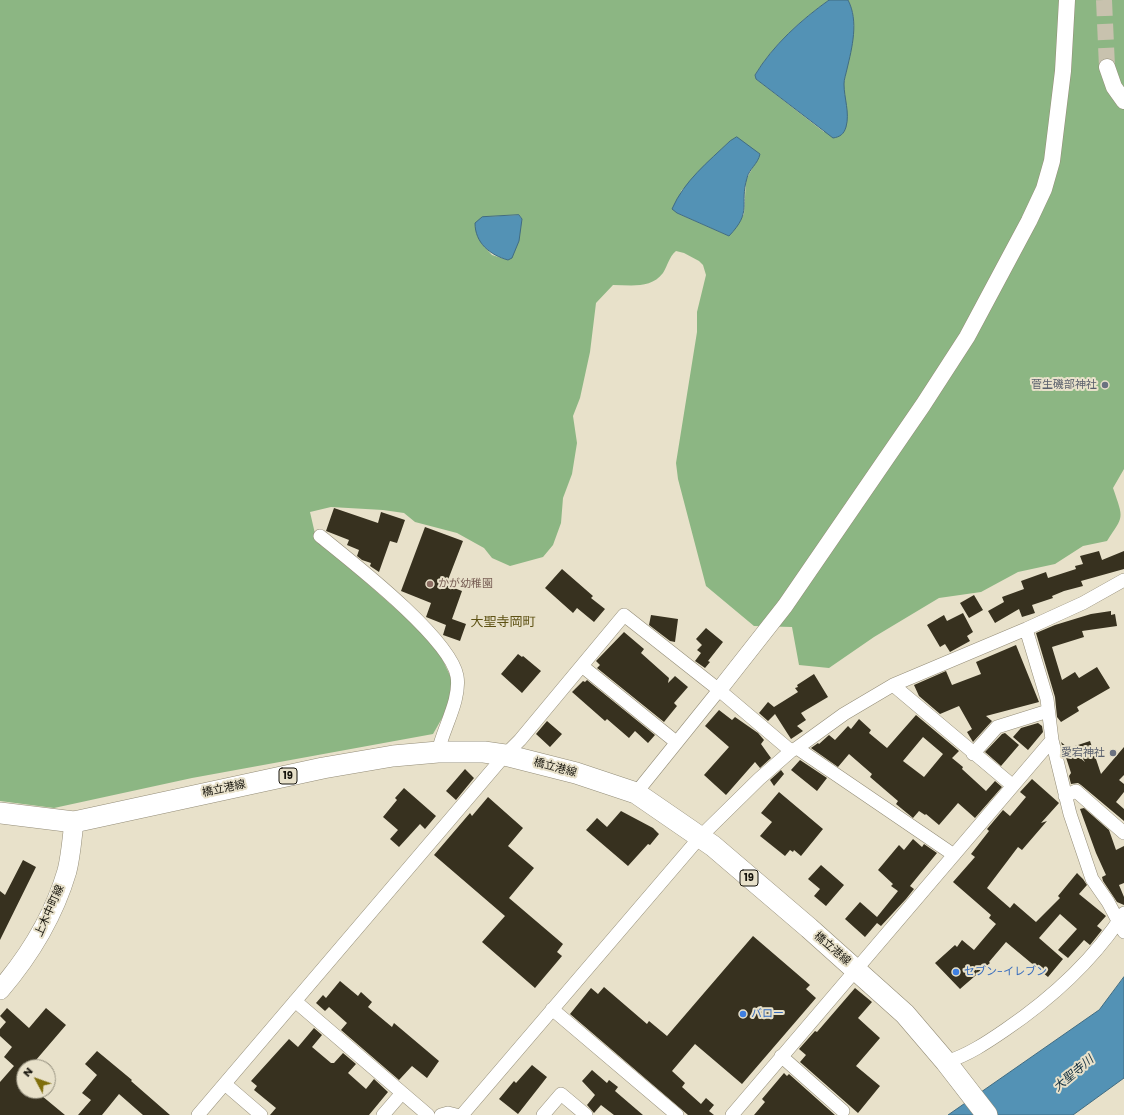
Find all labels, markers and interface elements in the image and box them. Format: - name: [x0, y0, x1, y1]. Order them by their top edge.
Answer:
- place label: 菅生磯部神社: [1031, 378, 1097, 392]
- marker: 菅生磯部神社: [1100, 380, 1110, 390]
- place label: かが幼稚園: [438, 577, 493, 591]
- marker: かが幼稚園: [425, 579, 435, 589]
- district label: 大聖寺岡町: [471, 615, 535, 631]
- place label: 愛宕神社: [1061, 746, 1105, 760]
- marker: 愛宕神社: [1108, 748, 1118, 758]
- street label: 橋立港線: [532, 756, 578, 780]
- road number: 19: [279, 768, 297, 784]
- street label: 橋立港線: [201, 778, 247, 800]
- road number: 19: [740, 870, 758, 886]
- street label: 上木中町線: [33, 883, 67, 939]
- street label: 橋立港線: [811, 930, 853, 968]
- place label: セブン-イレブン: [964, 965, 1047, 979]
- marker: セブン-イレブン: [951, 967, 961, 977]
- place label: バロー: [751, 1007, 784, 1021]
- marker: バロー: [738, 1009, 748, 1019]
- water label: 大聖寺川: [1051, 1053, 1097, 1095]
- north arrow: [16, 1059, 56, 1099]
- text: N: [19, 1063, 36, 1080]

